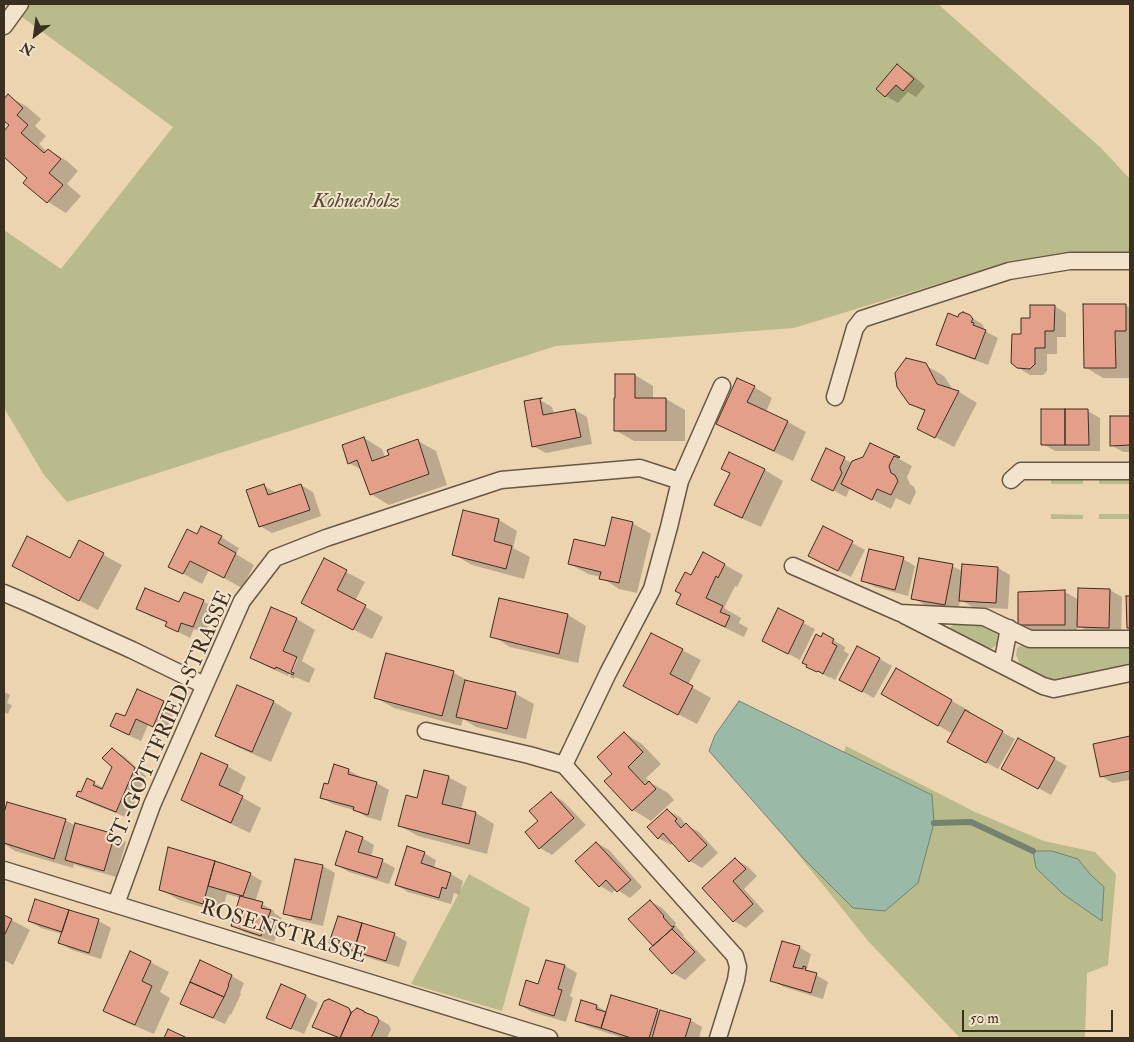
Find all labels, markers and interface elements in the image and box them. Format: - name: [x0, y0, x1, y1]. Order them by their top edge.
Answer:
- north arrow: [10, 10, 60, 60]
- text: N: [18, 38, 37, 59]
- park label: Kohuesholz: [312, 189, 400, 215]
- street label: ST.-GOTTFRIED-STRASSE: [103, 587, 239, 851]
- street label: ROSENSTRASSE: [197, 896, 369, 970]
- scale bar: [964, 1000, 1115, 1032]
- text: 50 m: [970, 1009, 999, 1028]

